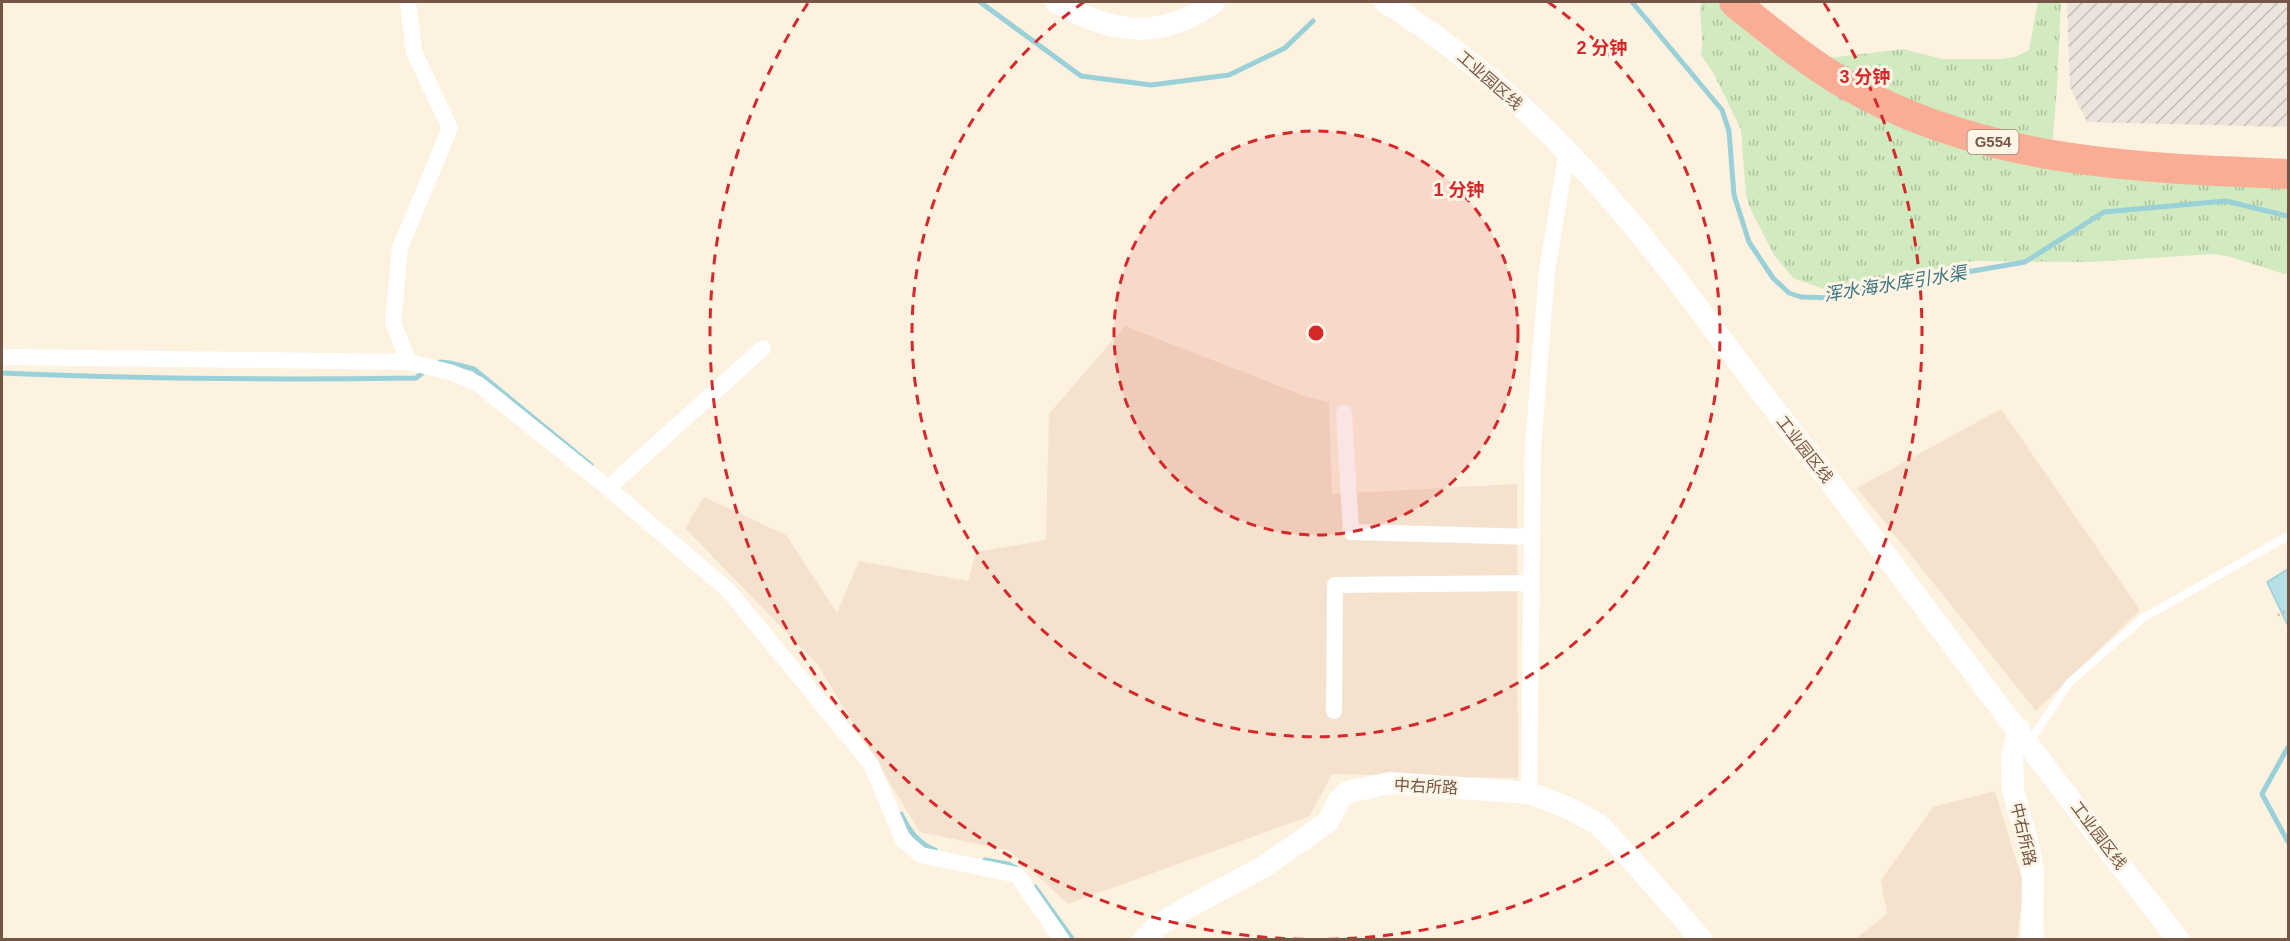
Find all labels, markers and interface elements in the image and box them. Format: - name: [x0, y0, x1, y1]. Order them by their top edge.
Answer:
- text: 2 分钟: [1576, 38, 1628, 58]
- street label: 工业园区线: [1454, 48, 1525, 113]
- text: 3 分钟: [1839, 67, 1891, 87]
- road number: G554: [1968, 130, 2018, 154]
- text: 1 分钟: [1433, 180, 1485, 200]
- water label: 浑水海水库引水渠: [1822, 262, 1971, 305]
- centre of rings: [1306, 323, 1326, 343]
- street label: 工业园区线: [1773, 413, 1836, 486]
- street label: 中右所路: [1394, 776, 1458, 797]
- street label: 工业园区线: [2068, 798, 2129, 872]
- street label: 中右所路: [2008, 801, 2039, 867]

